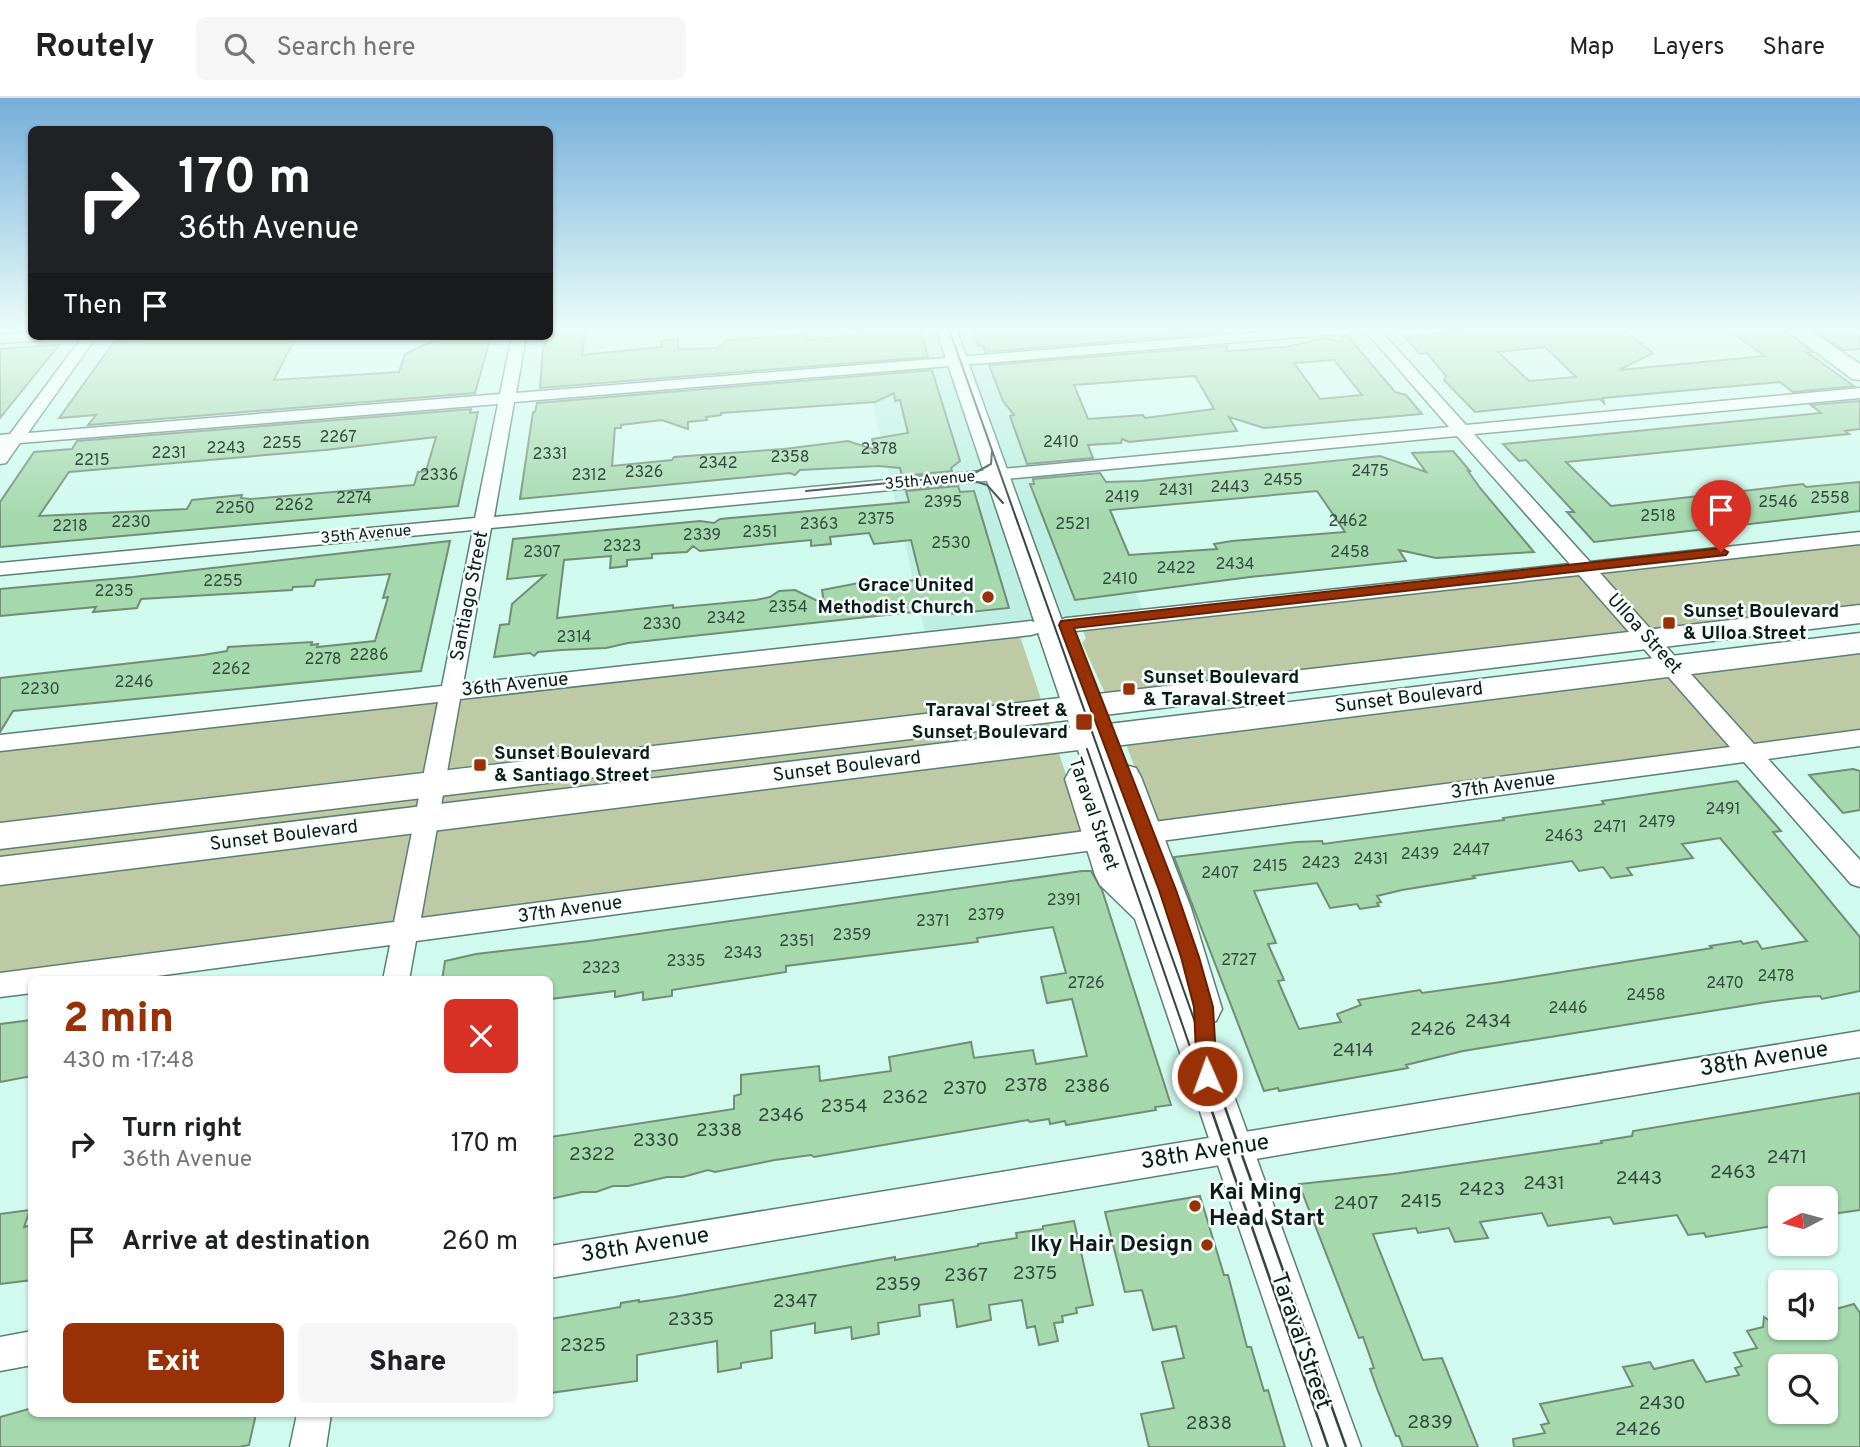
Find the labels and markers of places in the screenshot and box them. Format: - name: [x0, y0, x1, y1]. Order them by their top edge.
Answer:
- pin: [1691, 480, 1751, 552]
- place label: Grace United Methodist Church: [818, 574, 974, 620]
- marker: Grace United Methodist Church: [980, 589, 996, 605]
- place label: Sunset Boulevard & Ulloa Street: [1683, 600, 1839, 646]
- marker: Sunset Boulevard & Ulloa Street: [1661, 615, 1677, 631]
- place label: Sunset Boulevard & Taraval Street: [1143, 666, 1299, 712]
- marker: Sunset Boulevard & Taraval Street: [1121, 681, 1137, 697]
- place label: Taraval Street & Sunset Boulevard: [912, 699, 1068, 745]
- marker: Taraval Street & Sunset Boulevard: [1074, 712, 1094, 732]
- place label: Sunset Boulevard & Santiago Street: [494, 742, 650, 788]
- marker: Sunset Boulevard & Santiago Street: [472, 757, 488, 773]
- place label: Kai Ming Head Start: [1209, 1179, 1325, 1234]
- marker: Kai Ming Head Start: [1187, 1198, 1203, 1214]
- place label: Iky Hair Design: [1030, 1231, 1193, 1260]
- marker: Iky Hair Design: [1199, 1237, 1215, 1253]

